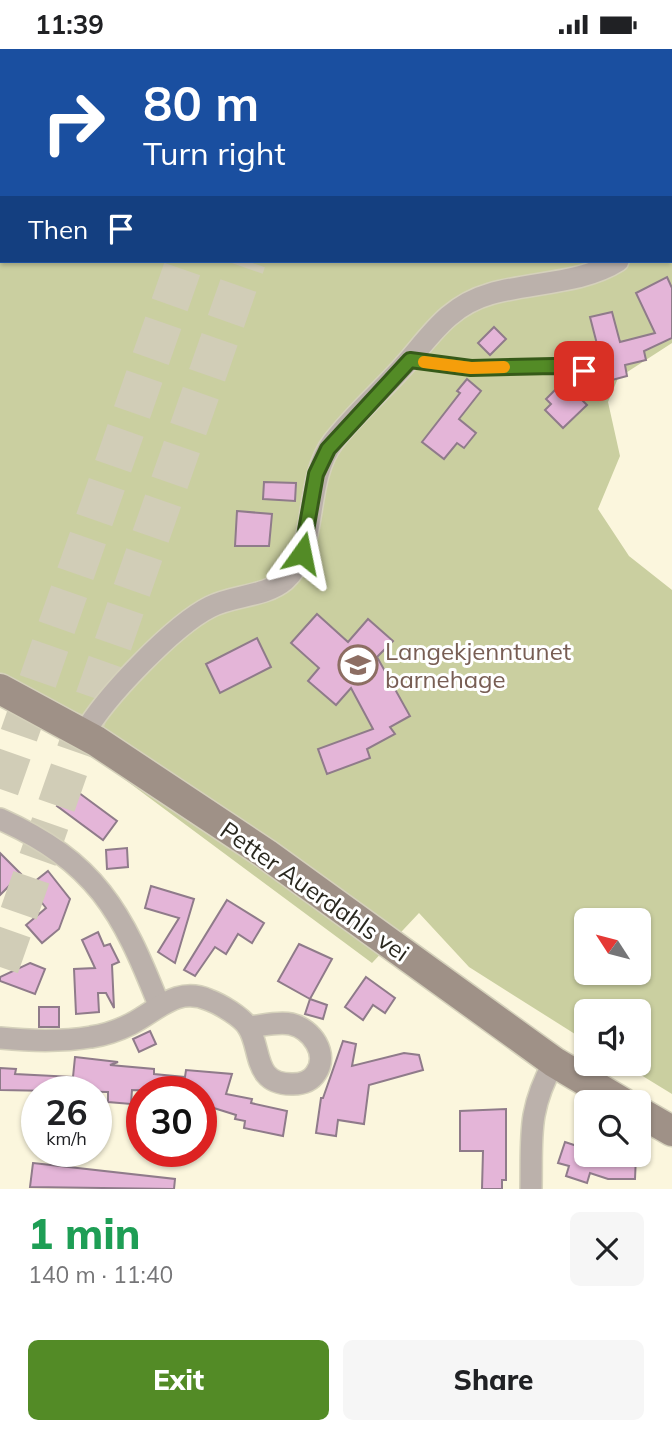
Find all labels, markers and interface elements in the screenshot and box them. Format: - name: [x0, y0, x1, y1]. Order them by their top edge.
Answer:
- text: 11:39: [35, 8, 104, 41]
- text: 80 m: [143, 72, 259, 133]
- icon: right: [28, 77, 119, 168]
- text: Turn right: [143, 133, 286, 173]
- icon: arrive: [102, 210, 140, 248]
- text: Then: [28, 213, 88, 246]
- pin: [554, 341, 614, 401]
- icon: arrive: [565, 352, 603, 390]
- position arrow: [265, 516, 339, 590]
- place label: Langekjenntunet barnehage: [385, 636, 571, 694]
- school or university icon: Langekjenntunet barnehage: [337, 644, 379, 686]
- street label: Petter Auerdahls vei: [215, 815, 415, 967]
- north arrow: [574, 908, 651, 985]
- map controls: [574, 908, 651, 1167]
- button: sound: [574, 999, 651, 1076]
- speed limit sign: 30: [126, 1076, 217, 1167]
- text: 26: [45, 1090, 88, 1134]
- button: search: [574, 1090, 651, 1167]
- text: km/h: [46, 1127, 87, 1150]
- text: 1 min: [28, 1207, 141, 1260]
- button: close: [570, 1212, 644, 1286]
- text: 140 m · 11:40: [28, 1260, 173, 1289]
- button: Exit: [28, 1340, 329, 1420]
- button: Share: [343, 1340, 644, 1420]

